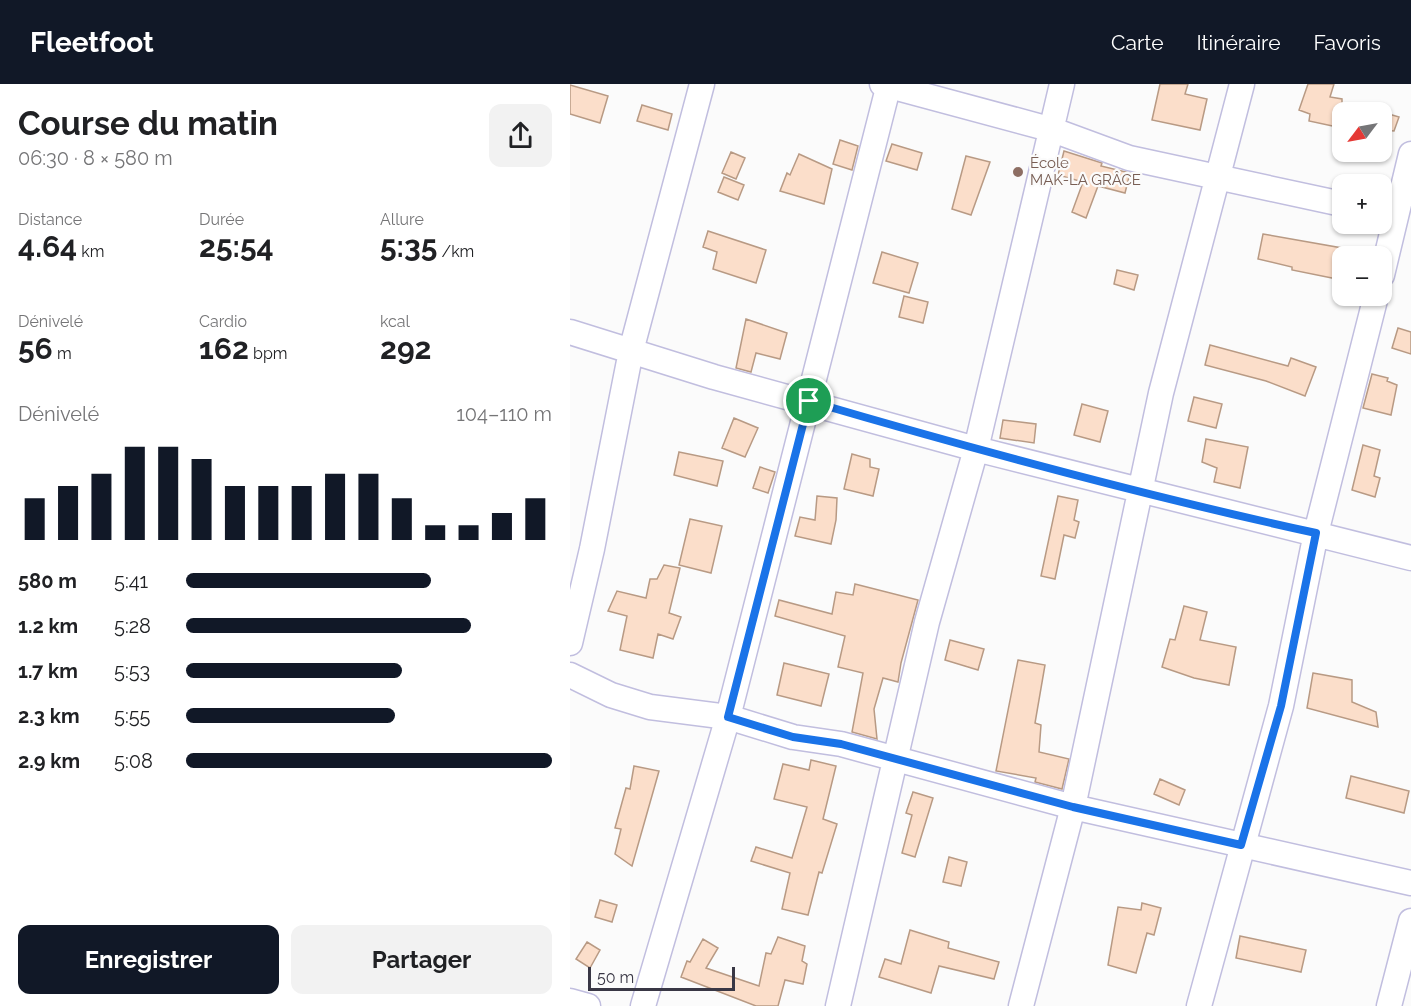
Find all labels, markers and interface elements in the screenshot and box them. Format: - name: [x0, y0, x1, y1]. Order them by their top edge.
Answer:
- text: Fleetfoot: [30, 26, 154, 59]
- text: Carte: [1111, 30, 1163, 55]
- text: Itinéraire: [1196, 30, 1280, 55]
- text: Favoris: [1313, 30, 1381, 55]
- north arrow: [1332, 102, 1392, 162]
- map controls: [1332, 102, 1392, 306]
- text: Course du matin: [18, 104, 278, 143]
- button: share: [489, 104, 552, 167]
- text: 06:30 · 8 × 580 m: [18, 146, 173, 170]
- place label: École MAK-LA GRÂCE: [1030, 154, 1141, 189]
- marker: École MAK-LA GRÂCE: [1011, 165, 1025, 179]
- button: +: [1332, 174, 1392, 234]
- text: Distance: [18, 210, 82, 229]
- text: Durée: [199, 210, 244, 229]
- text: Allure: [380, 210, 424, 229]
- text: 4.64: [18, 229, 77, 264]
- text: 25:54: [199, 229, 274, 264]
- text: 5:35: [380, 229, 437, 264]
- text: km: [77, 242, 105, 261]
- text: /km: [437, 242, 474, 261]
- button: −: [1332, 246, 1392, 306]
- text: Dénivelé: [18, 312, 83, 331]
- text: Cardio: [199, 312, 247, 331]
- text: kcal: [380, 312, 410, 331]
- text: 56: [18, 331, 53, 366]
- text: 162: [199, 331, 249, 366]
- text: 292: [380, 331, 432, 366]
- text: m: [53, 344, 72, 363]
- text: bpm: [249, 344, 287, 363]
- pin: [783, 375, 834, 426]
- icon: arrive: [792, 384, 825, 417]
- text: Dénivelé: [18, 402, 99, 426]
- text: 104–110 m: [456, 402, 552, 426]
- text: 580 m: [18, 569, 77, 593]
- text: 5:41: [114, 569, 148, 593]
- text: 1.2 km: [18, 614, 78, 638]
- text: 5:28: [114, 614, 151, 638]
- text: 1.7 km: [18, 659, 78, 683]
- text: 5:53: [114, 659, 150, 683]
- text: 2.3 km: [18, 704, 80, 728]
- text: 5:55: [114, 704, 150, 728]
- text: 2.9 km: [18, 749, 80, 773]
- text: 5:08: [114, 749, 153, 773]
- button: Enregistrer: [18, 925, 279, 994]
- button: Partager: [291, 925, 552, 994]
- scale bar: [588, 964, 735, 992]
- text: 50 m: [597, 968, 634, 987]

